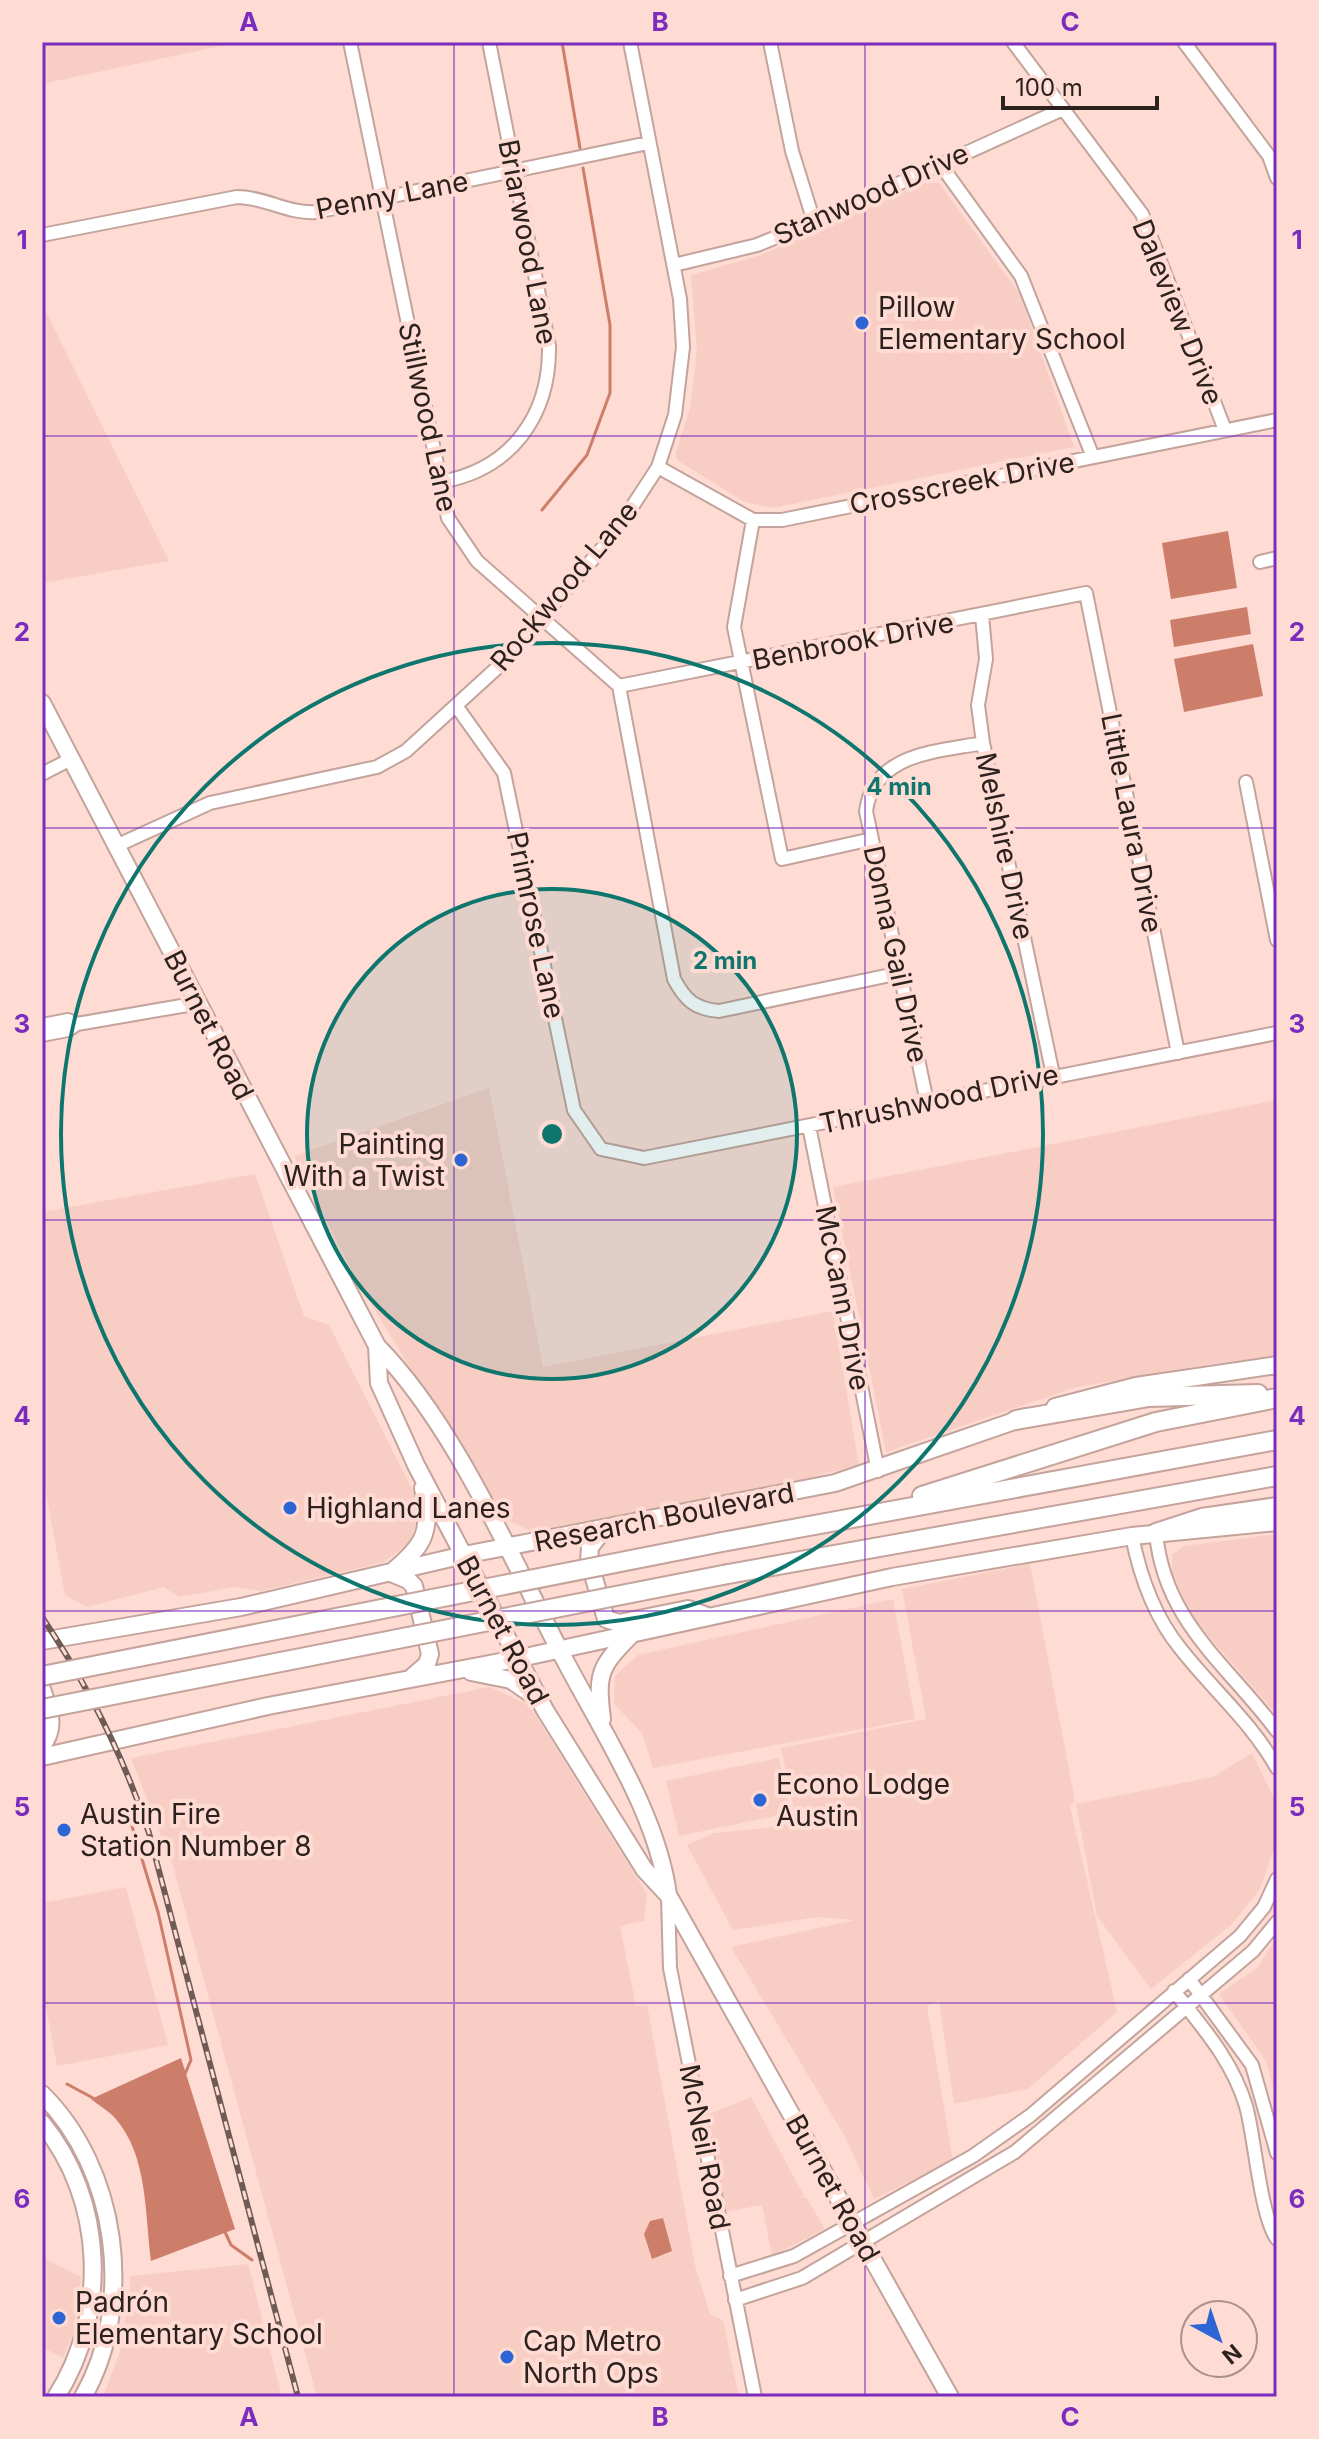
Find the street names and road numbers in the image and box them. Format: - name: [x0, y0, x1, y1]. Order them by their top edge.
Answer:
- street label: Stanwood Drive: [768, 136, 974, 252]
- street label: Briarwood Lane: [491, 137, 565, 347]
- street label: Penny Lane: [313, 164, 471, 226]
- street label: Daleview Drive: [1125, 214, 1231, 410]
- street label: Stillwood Lane: [391, 319, 465, 515]
- street label: Crosscreek Drive: [847, 445, 1077, 521]
- street label: Rockwood Lane: [483, 494, 645, 678]
- street label: Benbrook Drive: [749, 605, 957, 677]
- street label: Little Laura Drive: [1094, 710, 1170, 936]
- street label: Melshire Drive: [969, 749, 1041, 943]
- street label: Primrose Lane: [500, 828, 572, 1022]
- street label: Donna Gail Drive: [856, 842, 936, 1066]
- street label: Burnet Road: [157, 945, 261, 1105]
- street label: Thrushwood Drive: [816, 1057, 1062, 1141]
- street label: McCann Drive: [808, 1203, 878, 1393]
- street label: Research Boulevard: [531, 1475, 797, 1559]
- street label: Burnet Road: [450, 1550, 556, 1710]
- street label: McNeil Road: [672, 2061, 738, 2233]
- street label: Burnet Road: [779, 2108, 887, 2268]

